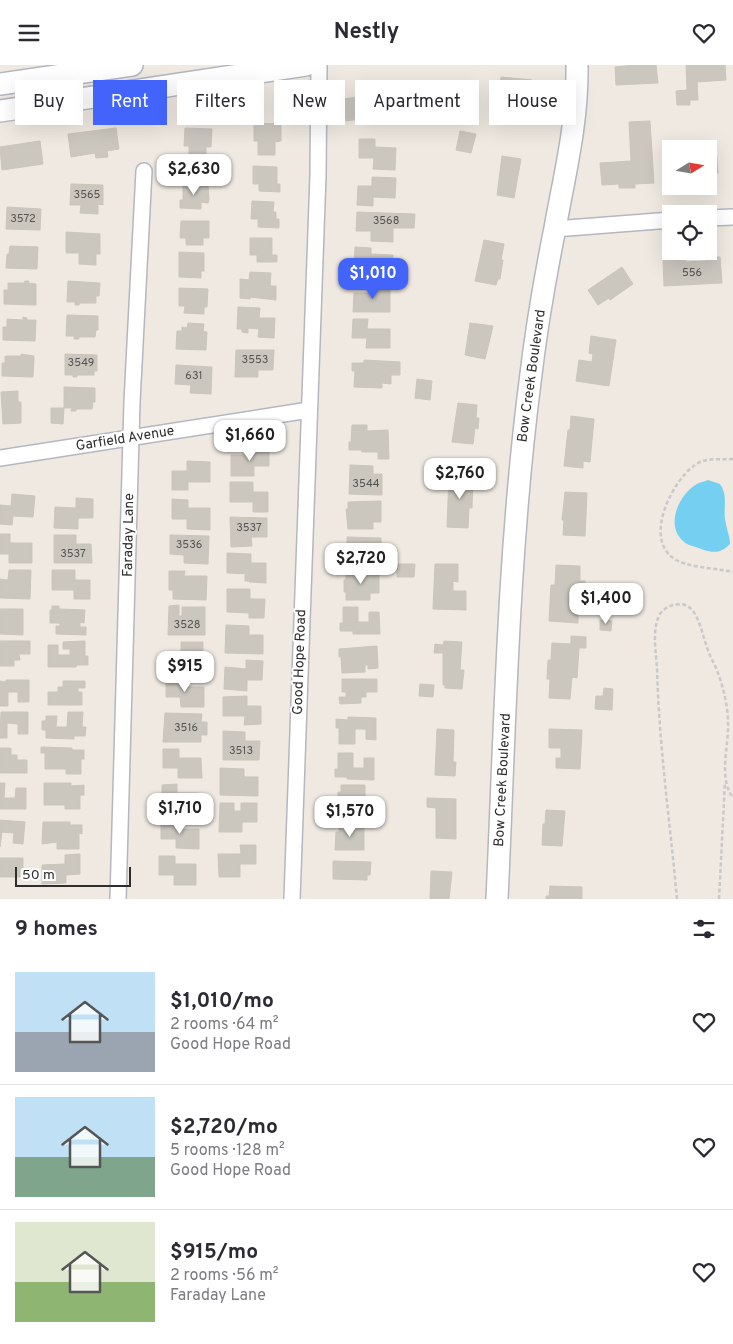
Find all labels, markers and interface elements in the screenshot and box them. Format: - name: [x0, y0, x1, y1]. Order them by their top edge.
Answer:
- icon: menu: [15, 19, 43, 47]
- text: Nestly: [334, 19, 399, 46]
- icon: heart: [690, 19, 718, 47]
- chip: Buy: [15, 80, 83, 125]
- chip: Rent: [93, 80, 167, 125]
- chip: Filters: [177, 80, 264, 125]
- chip: New: [274, 80, 345, 125]
- chip: Apartment: [355, 80, 479, 125]
- chip: House: [489, 80, 576, 125]
- north arrow: [662, 140, 718, 195]
- map controls: [662, 140, 717, 260]
- pin: $2,630: [153, 153, 235, 196]
- text: $2,630: [167, 160, 221, 180]
- house number: 3565: [74, 188, 101, 202]
- button: locate: [662, 205, 717, 260]
- house number: 3572: [10, 212, 36, 226]
- house number: 3568: [373, 214, 399, 228]
- pin: $1,010: [332, 257, 414, 300]
- text: $1,010: [349, 264, 397, 284]
- house number: 556: [682, 266, 702, 280]
- street label: Bow Creek Boulevard: [514, 309, 550, 443]
- house number: 3553: [242, 353, 268, 367]
- house number: 3549: [68, 356, 94, 370]
- house number: 631: [185, 369, 203, 383]
- pin: $1,660: [209, 419, 291, 462]
- street label: Garfield Avenue: [75, 423, 175, 455]
- text: $1,660: [225, 426, 275, 446]
- pin: $2,760: [419, 457, 501, 500]
- text: $2,760: [435, 464, 485, 484]
- house number: 3544: [352, 477, 380, 491]
- street label: Faraday Lane: [120, 493, 138, 577]
- house number: 3537: [236, 521, 262, 535]
- house number: 3536: [176, 538, 202, 552]
- pin: $2,720: [320, 543, 402, 585]
- house number: 3537: [60, 547, 86, 561]
- text: $2,720: [336, 549, 386, 569]
- pin: $1,400: [565, 583, 647, 625]
- text: $1,400: [580, 589, 632, 609]
- street label: Good Hope Road: [290, 609, 310, 715]
- house number: 3528: [174, 618, 200, 632]
- pin: $915: [155, 651, 215, 693]
- text: $915: [167, 657, 203, 677]
- street label: Bow Creek Boulevard: [491, 713, 515, 847]
- house number: 3516: [174, 721, 198, 735]
- house number: 3513: [229, 744, 253, 758]
- pin: $1,710: [139, 793, 221, 835]
- pin: $1,570: [309, 795, 391, 838]
- text: $1,710: [158, 799, 202, 819]
- text: $1,570: [325, 802, 375, 822]
- scale bar: [15, 864, 131, 887]
- text: 50 m: [22, 867, 55, 884]
- icon: filters: [690, 915, 718, 943]
- text: 9 homes: [15, 916, 98, 943]
- text: $1,010/mo: [170, 988, 274, 1015]
- icon: home: [55, 992, 115, 1052]
- icon: heart: [690, 1008, 718, 1036]
- text: 2 rooms · 64 m²: [170, 1015, 279, 1035]
- text: Good Hope Road: [170, 1035, 291, 1055]
- text: $2,720/mo: [170, 1114, 278, 1141]
- icon: home: [55, 1117, 115, 1177]
- icon: heart: [690, 1133, 718, 1161]
- text: 5 rooms · 128 m²: [170, 1141, 285, 1161]
- text: Good Hope Road: [170, 1161, 291, 1181]
- text: $915/mo: [170, 1239, 258, 1266]
- icon: home: [55, 1242, 115, 1302]
- icon: heart: [690, 1258, 718, 1286]
- text: 2 rooms · 56 m²: [170, 1266, 279, 1286]
- text: Faraday Lane: [170, 1286, 266, 1306]

